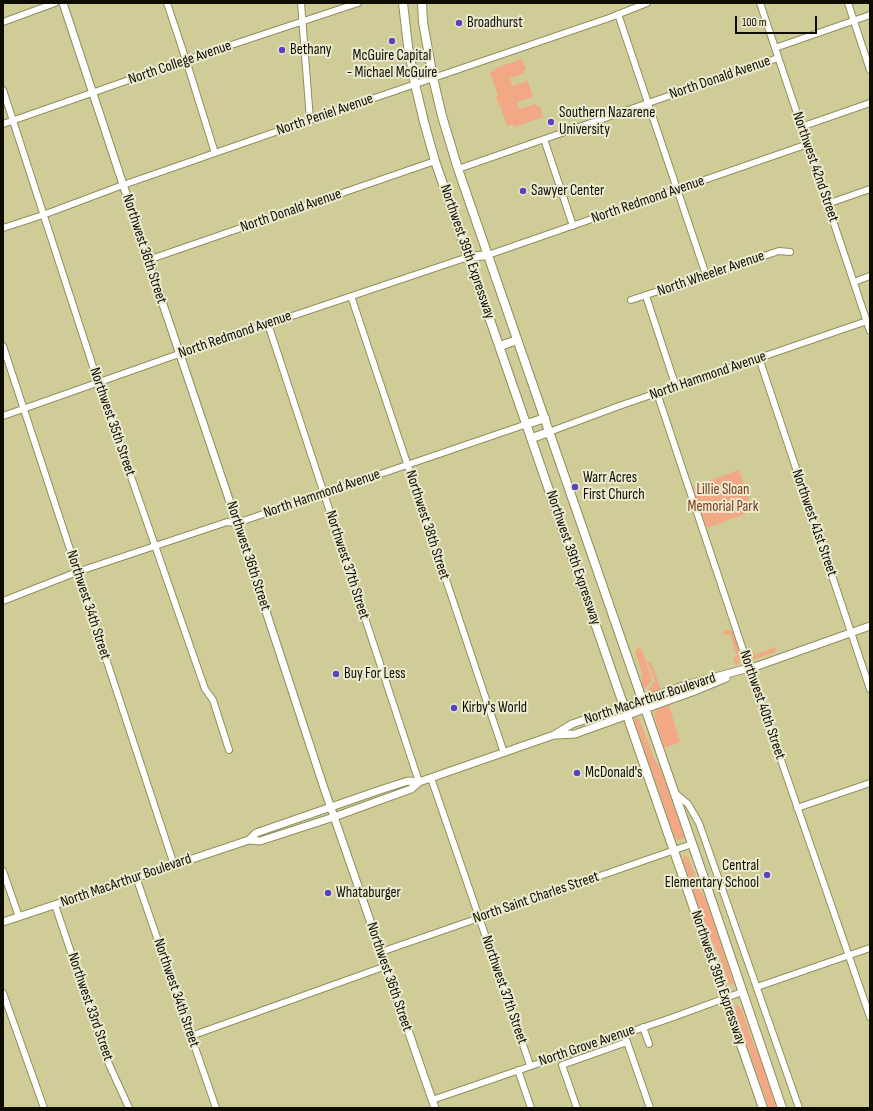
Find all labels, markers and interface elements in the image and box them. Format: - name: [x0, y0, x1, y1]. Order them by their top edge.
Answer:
- scale bar: [737, 8, 819, 34]
- place label: Broadhurst: [467, 14, 523, 32]
- text: 100 m: [742, 15, 767, 30]
- marker: Broadhurst: [454, 18, 464, 28]
- marker: McGuire Capital - Michael McGuire: [387, 36, 397, 46]
- street label: North College Avenue: [126, 37, 234, 89]
- place label: Bethany: [290, 41, 332, 59]
- marker: Bethany: [277, 45, 287, 55]
- place label: McGuire Capital - Michael McGuire: [347, 47, 437, 82]
- street label: North Donald Avenue: [667, 52, 773, 104]
- street label: North Peniel Avenue: [274, 90, 376, 140]
- place label: Southern Nazarene University: [559, 104, 655, 139]
- street label: Northwest 42nd Street: [788, 110, 842, 224]
- marker: Southern Nazarene University: [546, 117, 556, 127]
- street label: North Redmond Avenue: [589, 172, 707, 228]
- street label: Northwest 39th Expressway: [436, 182, 498, 322]
- place label: Sawyer Center: [531, 182, 604, 200]
- street label: North Donald Avenue: [238, 185, 344, 237]
- marker: Sawyer Center: [518, 186, 528, 196]
- street label: Northwest 36th Street: [118, 192, 170, 306]
- street label: North Wheeler Avenue: [655, 247, 767, 301]
- street label: North Redmond Avenue: [176, 307, 294, 363]
- street label: North Hammond Avenue: [647, 348, 769, 404]
- street label: Northwest 35th Street: [85, 365, 139, 479]
- street label: North Hammond Avenue: [261, 466, 383, 522]
- street label: Northwest 41st Street: [787, 467, 841, 579]
- street label: Northwest 38th Street: [401, 468, 453, 582]
- place label: Warr Acres First Church: [583, 469, 645, 504]
- park label: Lillie Sloan Memorial Park: [688, 481, 758, 516]
- marker: Warr Acres First Church: [570, 482, 580, 492]
- street label: Northwest 39th Expressway: [542, 488, 604, 628]
- street label: Northwest 36th Street: [222, 499, 274, 613]
- street label: Northwest 37th Street: [321, 508, 373, 622]
- street label: Northwest 34th Street: [62, 548, 114, 662]
- street label: Northwest 40th Street: [735, 648, 789, 762]
- place label: Buy For Less: [344, 665, 406, 683]
- marker: Buy For Less: [331, 669, 341, 679]
- street label: North MacArthur Boulevard: [582, 669, 718, 729]
- place label: Kirby's World: [462, 699, 527, 717]
- marker: Kirby's World: [449, 703, 459, 713]
- place label: McDonald's: [585, 764, 642, 782]
- marker: McDonald's: [572, 768, 582, 778]
- street label: North MacArthur Boulevard: [58, 850, 194, 912]
- place label: Central Elementary School: [665, 857, 759, 892]
- street label: North Saint Charles Street: [471, 868, 601, 928]
- marker: Central Elementary School: [762, 870, 772, 880]
- place label: Whataburger: [336, 884, 401, 902]
- marker: Whataburger: [323, 888, 333, 898]
- street label: Northwest 39th Expressway: [687, 908, 749, 1048]
- street label: Northwest 36th Street: [362, 920, 416, 1034]
- street label: Northwest 37th Street: [477, 933, 531, 1047]
- street label: Northwest 34th Street: [149, 936, 203, 1050]
- street label: Northwest 33rd Street: [63, 951, 117, 1063]
- street label: North Grove Avenue: [537, 1021, 637, 1071]

